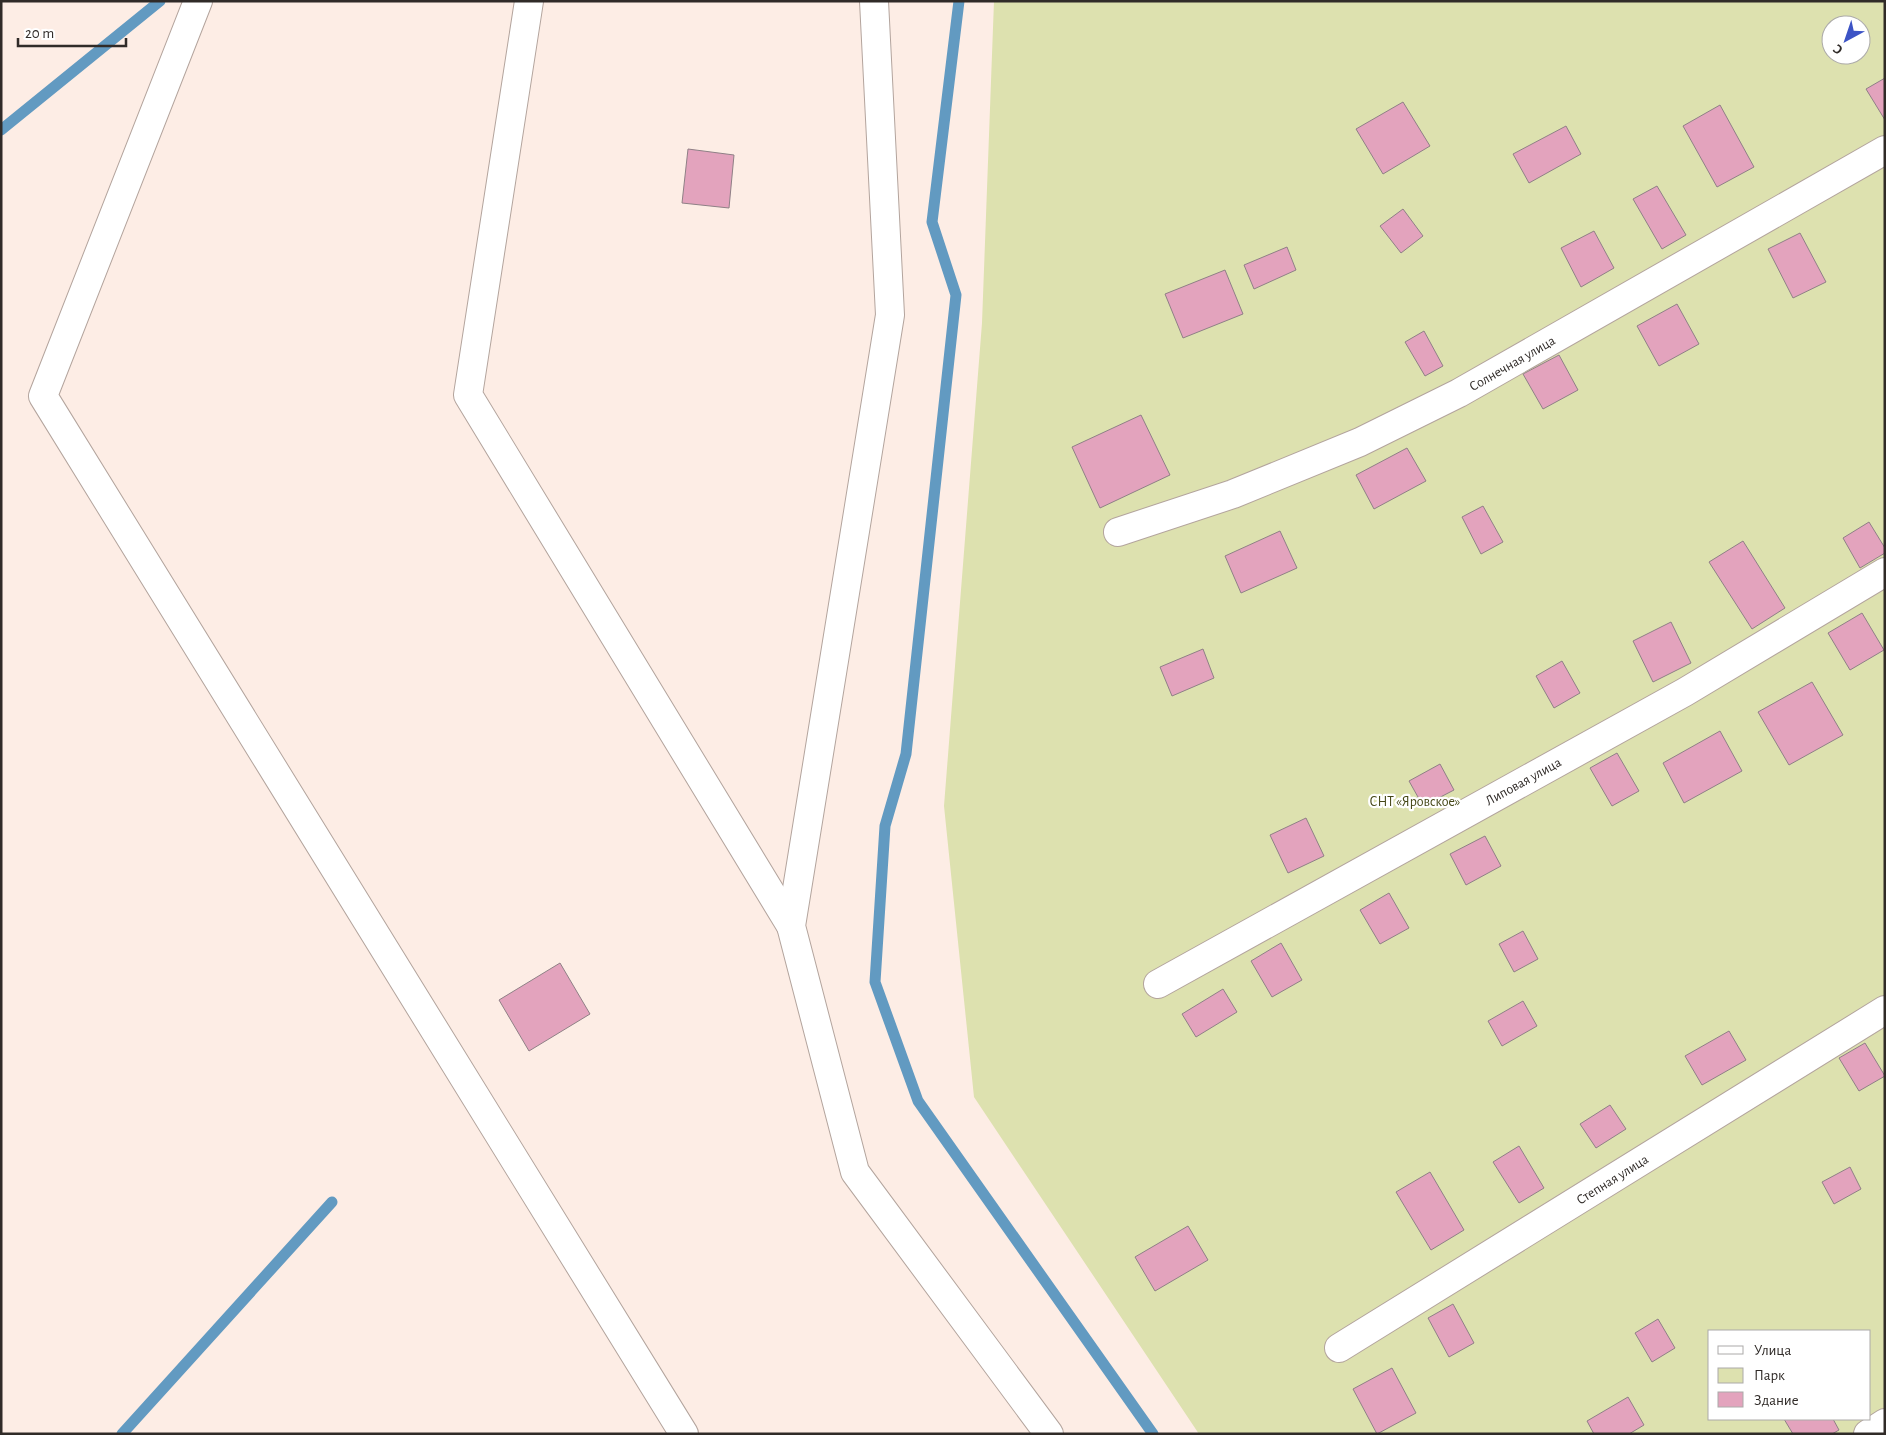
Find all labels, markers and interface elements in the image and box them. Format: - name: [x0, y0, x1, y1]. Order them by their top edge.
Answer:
- scale bar: [18, 15, 125, 47]
- north arrow: [1821, 15, 1871, 65]
- text: 20 m: [25, 26, 54, 41]
- text: С: [1831, 41, 1846, 57]
- street label: Солнечная улица: [1467, 333, 1558, 394]
- street label: Липовая улица: [1483, 755, 1564, 808]
- park label: СНТ «Яровское»: [1370, 795, 1460, 809]
- street label: Степная улица: [1574, 1152, 1652, 1208]
- legend: [1708, 1330, 1871, 1420]
- text: Улица: [1754, 1343, 1791, 1358]
- text: Парк: [1754, 1368, 1785, 1383]
- text: Здание: [1754, 1393, 1799, 1408]

